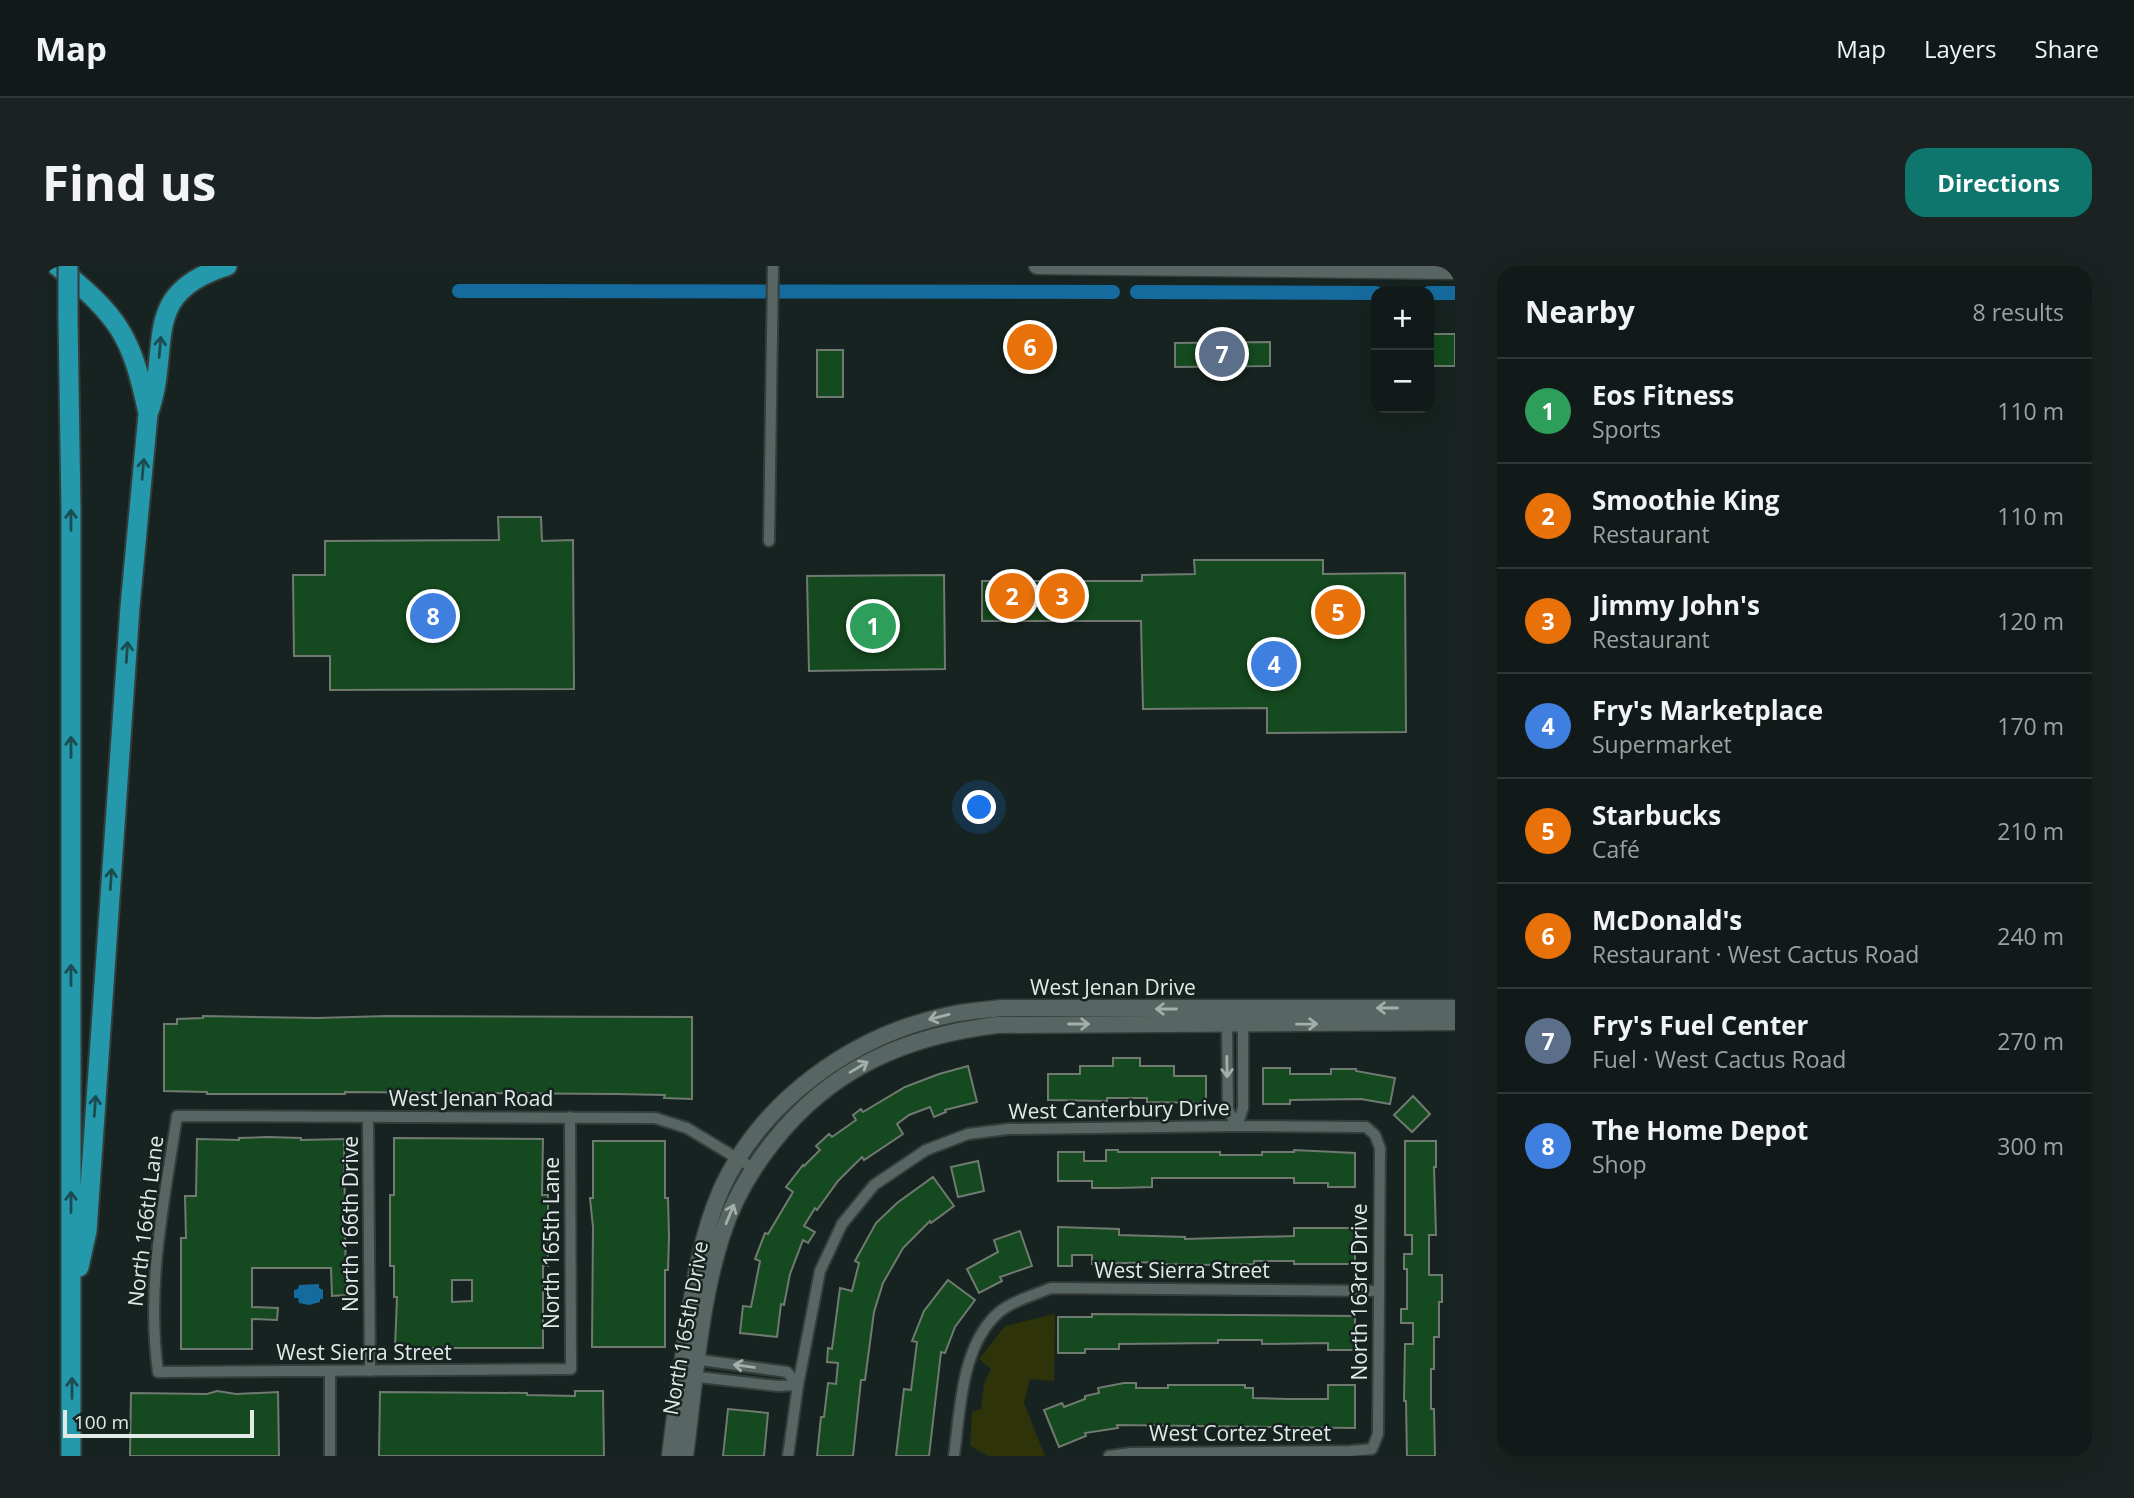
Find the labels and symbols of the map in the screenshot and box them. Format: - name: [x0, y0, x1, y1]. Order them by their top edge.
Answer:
- pin: 6: [1007, 321, 1053, 373]
- pin: 7: [1199, 328, 1245, 380]
- one-way arrow: [154, 337, 167, 359]
- one-way arrow: [137, 458, 150, 481]
- one-way arrow: [64, 508, 78, 531]
- pin: 2: [989, 570, 1035, 622]
- pin: 3: [1039, 570, 1085, 622]
- pin: 5: [1315, 586, 1361, 638]
- pin: 8: [410, 590, 456, 642]
- pin: 1: [850, 600, 896, 652]
- pin: 4: [1251, 638, 1297, 690]
- one-way arrow: [121, 641, 134, 664]
- one-way arrow: [64, 736, 78, 759]
- your location: [962, 790, 996, 824]
- one-way arrow: [104, 868, 117, 891]
- one-way arrow: [64, 963, 78, 986]
- street label: West Jenan Drive: [1030, 973, 1196, 1001]
- one-way arrow: [1376, 1001, 1399, 1015]
- one-way arrow: [1155, 1002, 1178, 1016]
- one-way arrow: [929, 1011, 951, 1024]
- one-way arrow: [1068, 1017, 1091, 1031]
- one-way arrow: [1295, 1017, 1318, 1030]
- one-way arrow: [1221, 1056, 1234, 1079]
- one-way arrow: [849, 1059, 869, 1073]
- street label: West Jenan Road: [389, 1084, 553, 1112]
- street label: West Canterbury Drive: [1008, 1093, 1230, 1125]
- one-way arrow: [89, 1095, 102, 1118]
- street label: North 166th Lane: [121, 1134, 169, 1308]
- street label: North 166th Drive: [336, 1136, 364, 1312]
- street label: North 165th Lane: [537, 1157, 565, 1329]
- one-way arrow: [64, 1191, 78, 1214]
- street label: North 163rd Drive: [1345, 1203, 1373, 1381]
- one-way arrow: [724, 1204, 737, 1226]
- street label: North 165th Drive: [656, 1239, 714, 1417]
- street label: West Sierra Street: [1094, 1256, 1270, 1284]
- street label: West Sierra Street: [276, 1338, 452, 1366]
- one-way arrow: [733, 1359, 756, 1372]
- one-way arrow: [65, 1377, 79, 1400]
- scale bar: [63, 1407, 254, 1439]
- street label: West Cortez Street: [1149, 1419, 1331, 1447]

